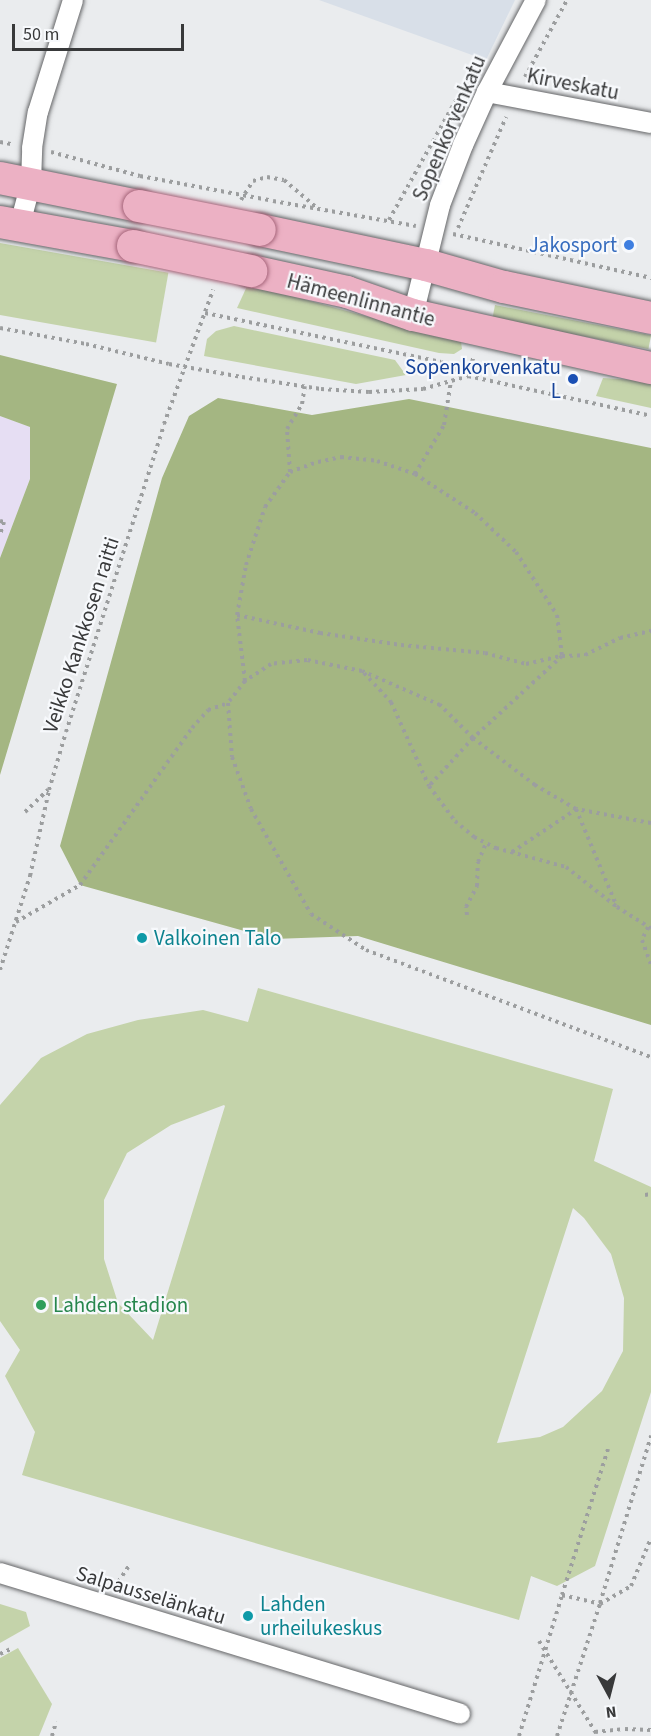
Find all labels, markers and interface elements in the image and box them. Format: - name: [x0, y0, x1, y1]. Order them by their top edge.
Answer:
- scale bar: [15, 12, 188, 50]
- text: 50 m: [23, 22, 59, 47]
- street label: Sopenkorvenkatu: [407, 51, 491, 205]
- street label: Kirveskatu: [525, 63, 621, 105]
- place label: Jakosport: [529, 232, 617, 258]
- marker: Jakosport: [622, 238, 636, 252]
- street label: Hämeenlinnantie: [284, 268, 438, 332]
- place label: Sopenkorvenkatu L: [405, 354, 561, 404]
- marker: Sopenkorvenkatu L: [566, 372, 580, 386]
- street label: Veikko Kankkosen raitti: [37, 534, 125, 736]
- place label: Valkoinen Talo: [154, 925, 281, 951]
- marker: Valkoinen Talo: [135, 931, 149, 945]
- place label: Lahden stadion: [53, 1292, 188, 1318]
- marker: Lahden stadion: [34, 1298, 48, 1312]
- street label: Salpausselänkatu: [73, 1560, 229, 1630]
- place label: Lahden urheilukeskus: [260, 1591, 382, 1641]
- marker: Lahden urheilukeskus: [241, 1609, 255, 1623]
- north arrow: [579, 1664, 639, 1724]
- text: N: [605, 1700, 618, 1723]

